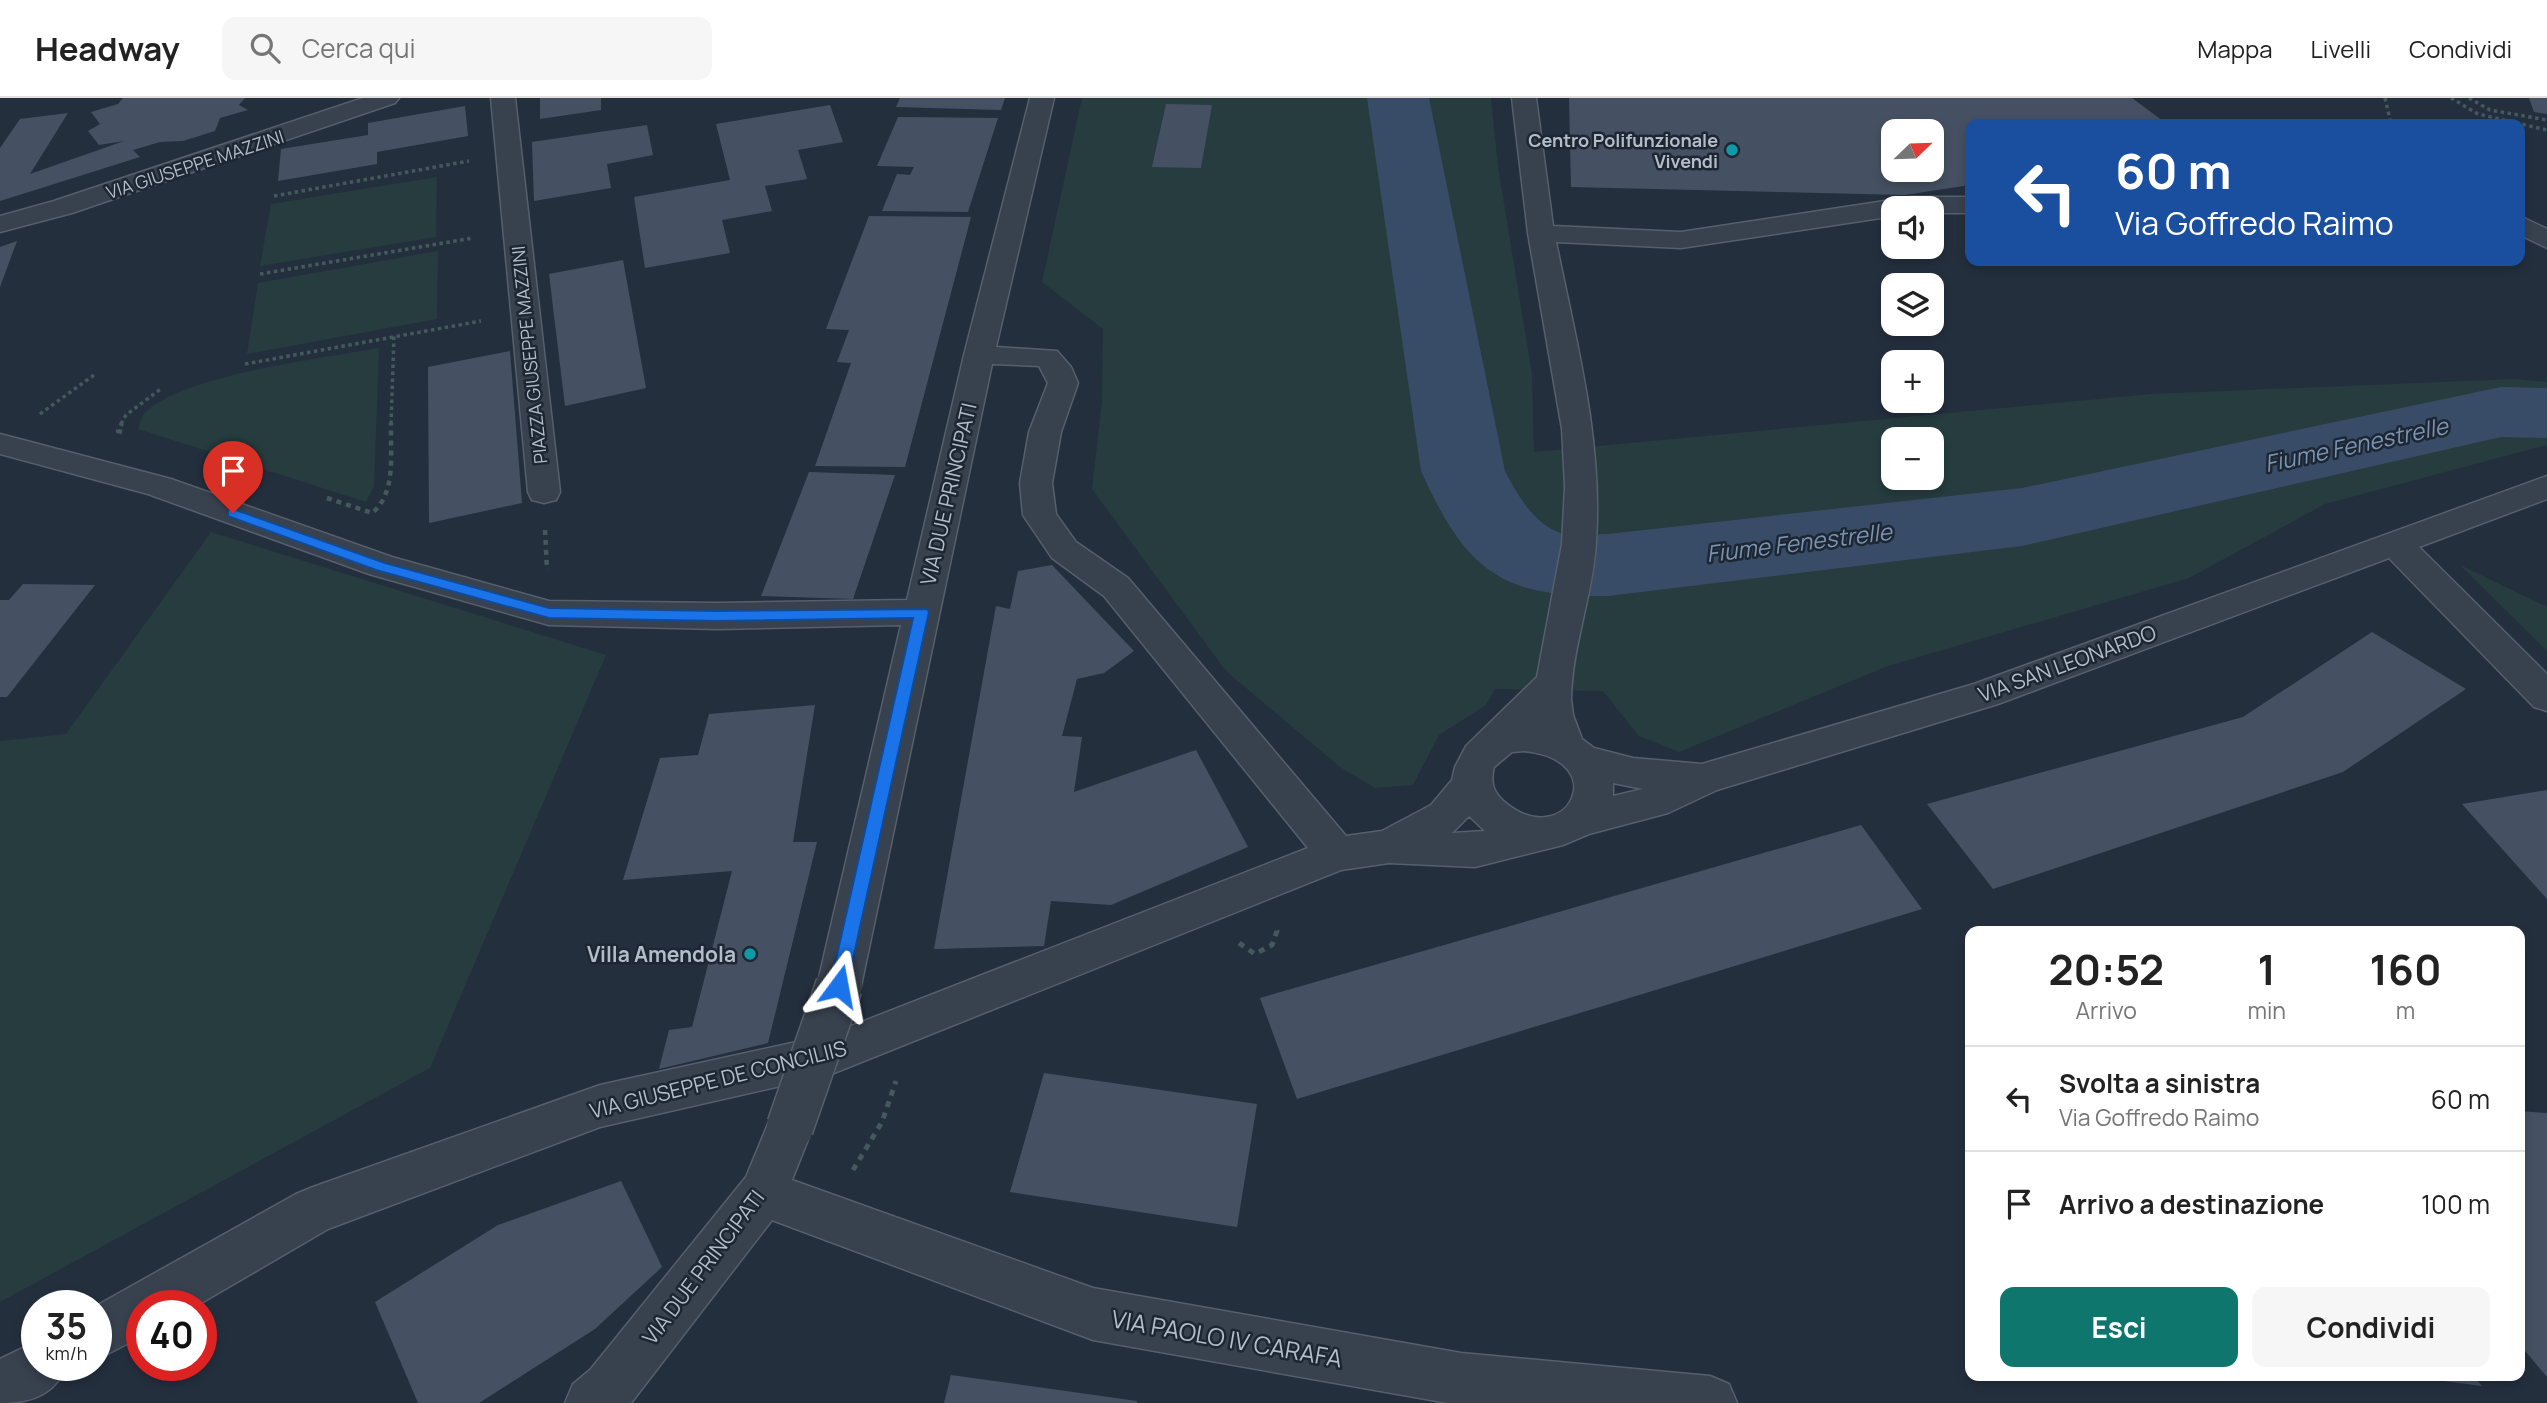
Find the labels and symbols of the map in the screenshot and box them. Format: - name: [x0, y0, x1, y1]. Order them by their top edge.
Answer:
- north arrow: [1881, 119, 1944, 182]
- street label: VIA GIUSEPPE MAZZINI: [103, 124, 287, 204]
- place label: Centro Polifunzionale Vivendi: [1528, 128, 1718, 173]
- marker: Centro Polifunzionale Vivendi: [1724, 142, 1740, 158]
- street label: PIAZZA GIUSEPPE MAZZINI: [506, 245, 552, 465]
- street label: VIA DUE PRINCIPATI: [913, 400, 983, 588]
- water label: Fiume Fenestrelle: [2261, 409, 2452, 479]
- pin: [203, 441, 263, 513]
- water label: Fiume Fenestrelle: [1705, 515, 1895, 569]
- street label: VIA SAN LEONARDO: [1974, 618, 2160, 708]
- place label: Villa Amendola: [587, 940, 736, 968]
- marker: Villa Amendola: [742, 946, 758, 962]
- position arrow: [802, 949, 876, 1023]
- street label: VIA GIUSEPPE DE CONCILIIS: [587, 1034, 849, 1124]
- street label: VIA DUE PRINCIPATI: [636, 1184, 770, 1350]
- speed limit sign: 40: [126, 1290, 217, 1381]
- street label: VIA PAOLO IV CARAFA: [1109, 1301, 1345, 1375]

